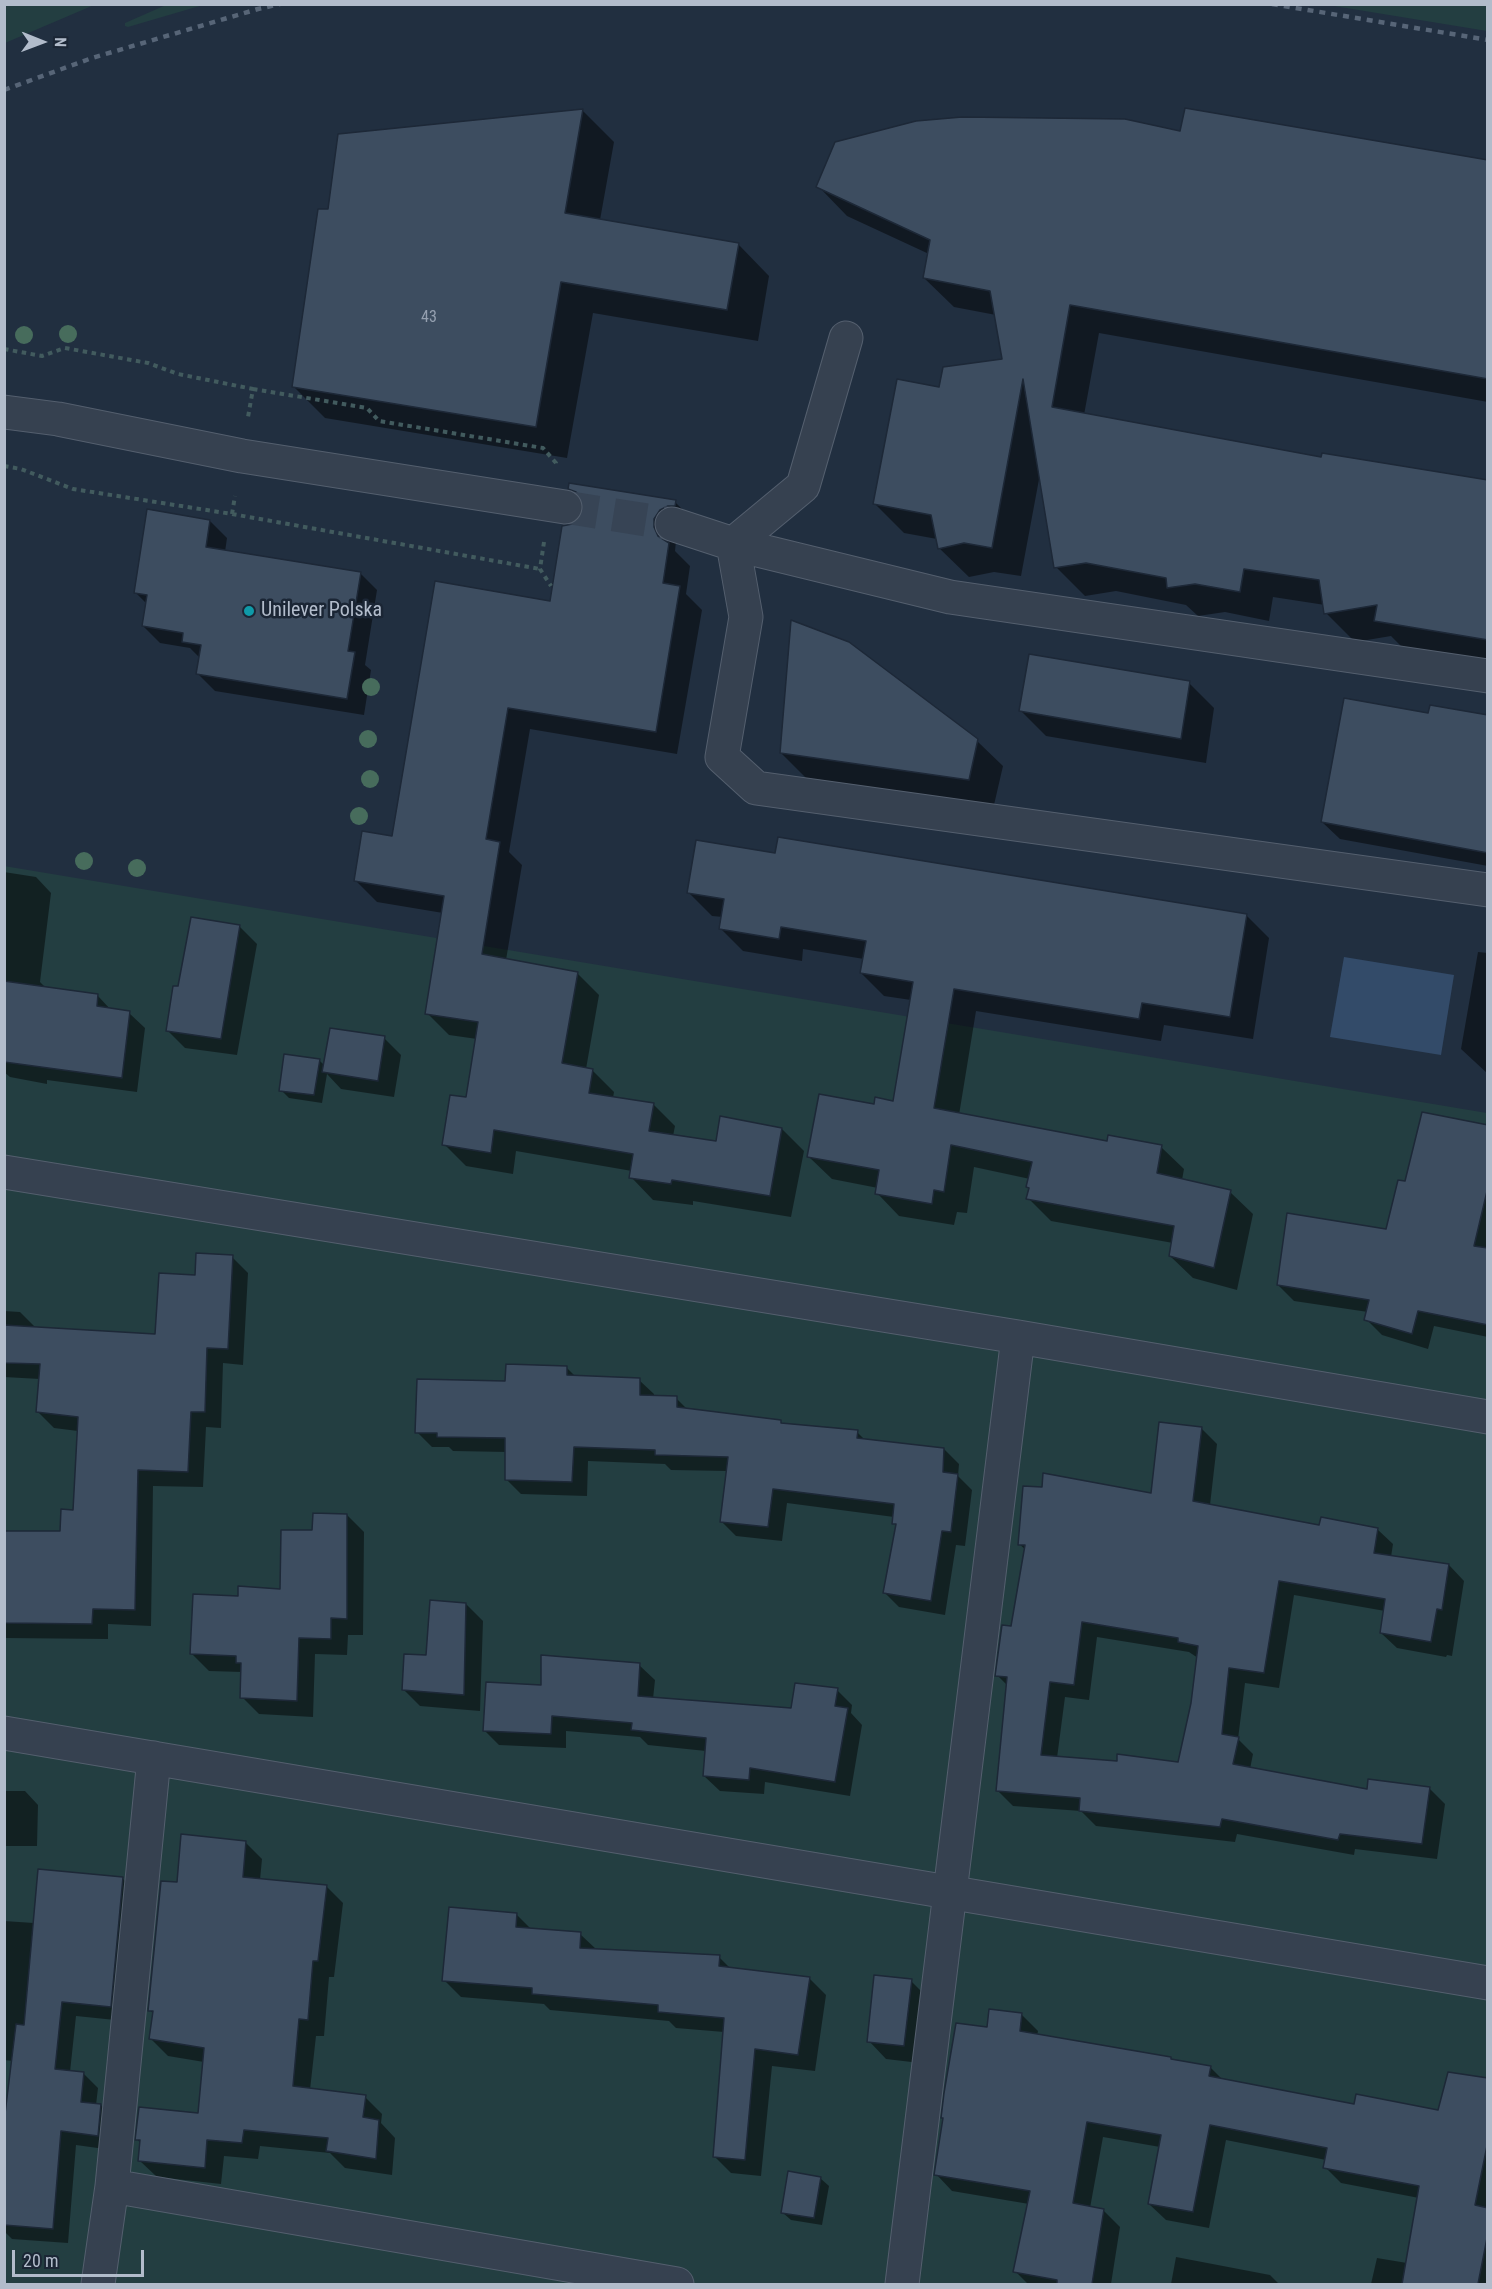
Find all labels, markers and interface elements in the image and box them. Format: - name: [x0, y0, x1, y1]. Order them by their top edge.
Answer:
- north arrow: [12, 12, 72, 72]
- text: N: [51, 37, 70, 47]
- house number: 43: [421, 308, 437, 328]
- place label: Unilever Polska: [261, 599, 382, 623]
- marker: Unilever Polska: [242, 604, 256, 618]
- scale bar: [15, 2238, 147, 2276]
- text: 20 m: [23, 2250, 58, 2271]

